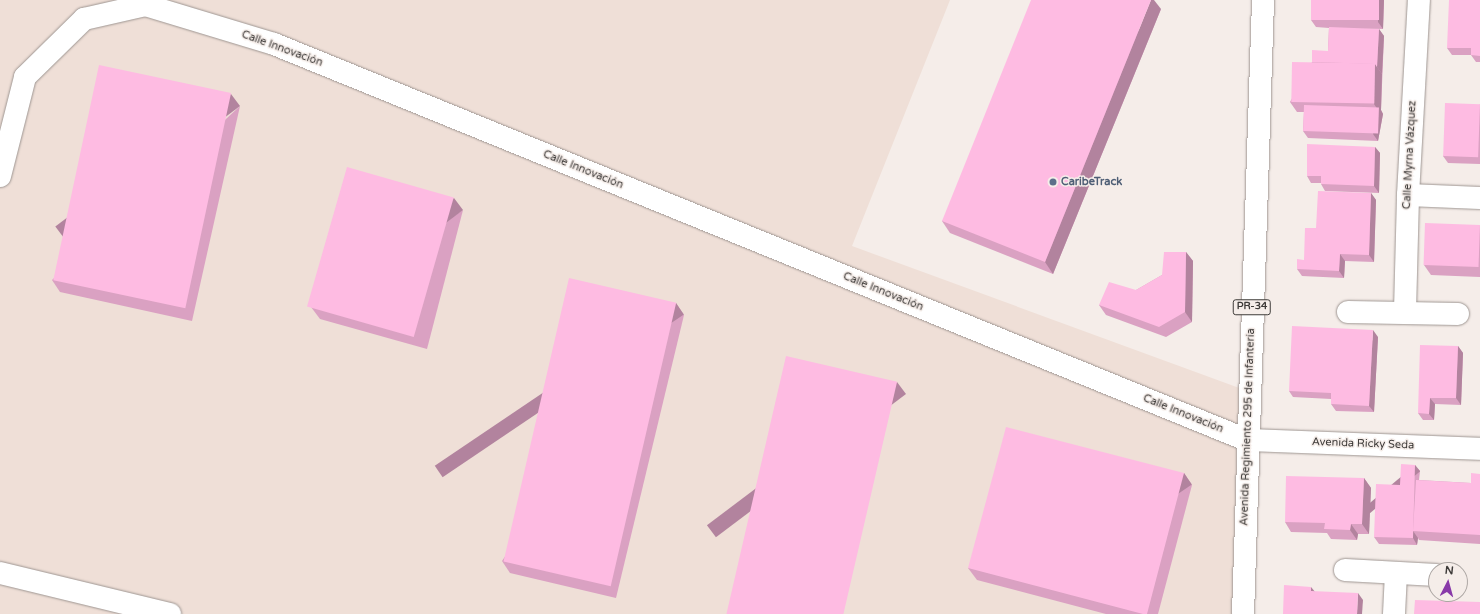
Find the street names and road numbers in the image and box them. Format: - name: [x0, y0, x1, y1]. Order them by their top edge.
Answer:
- street label: Calle Innovación: [240, 28, 324, 70]
- street label: Calle Myrna Vázquez: [1401, 100, 1419, 210]
- street label: Calle Innovación: [541, 148, 625, 192]
- street label: Calle Innovación: [841, 270, 925, 314]
- road number: PR-34: [1232, 299, 1272, 315]
- street label: Avenida Regimiento 295 de Infantería: [1238, 328, 1258, 526]
- street label: Calle Innovación: [1141, 392, 1225, 436]
- street label: Avenida Ricky Seda: [1312, 436, 1414, 452]

